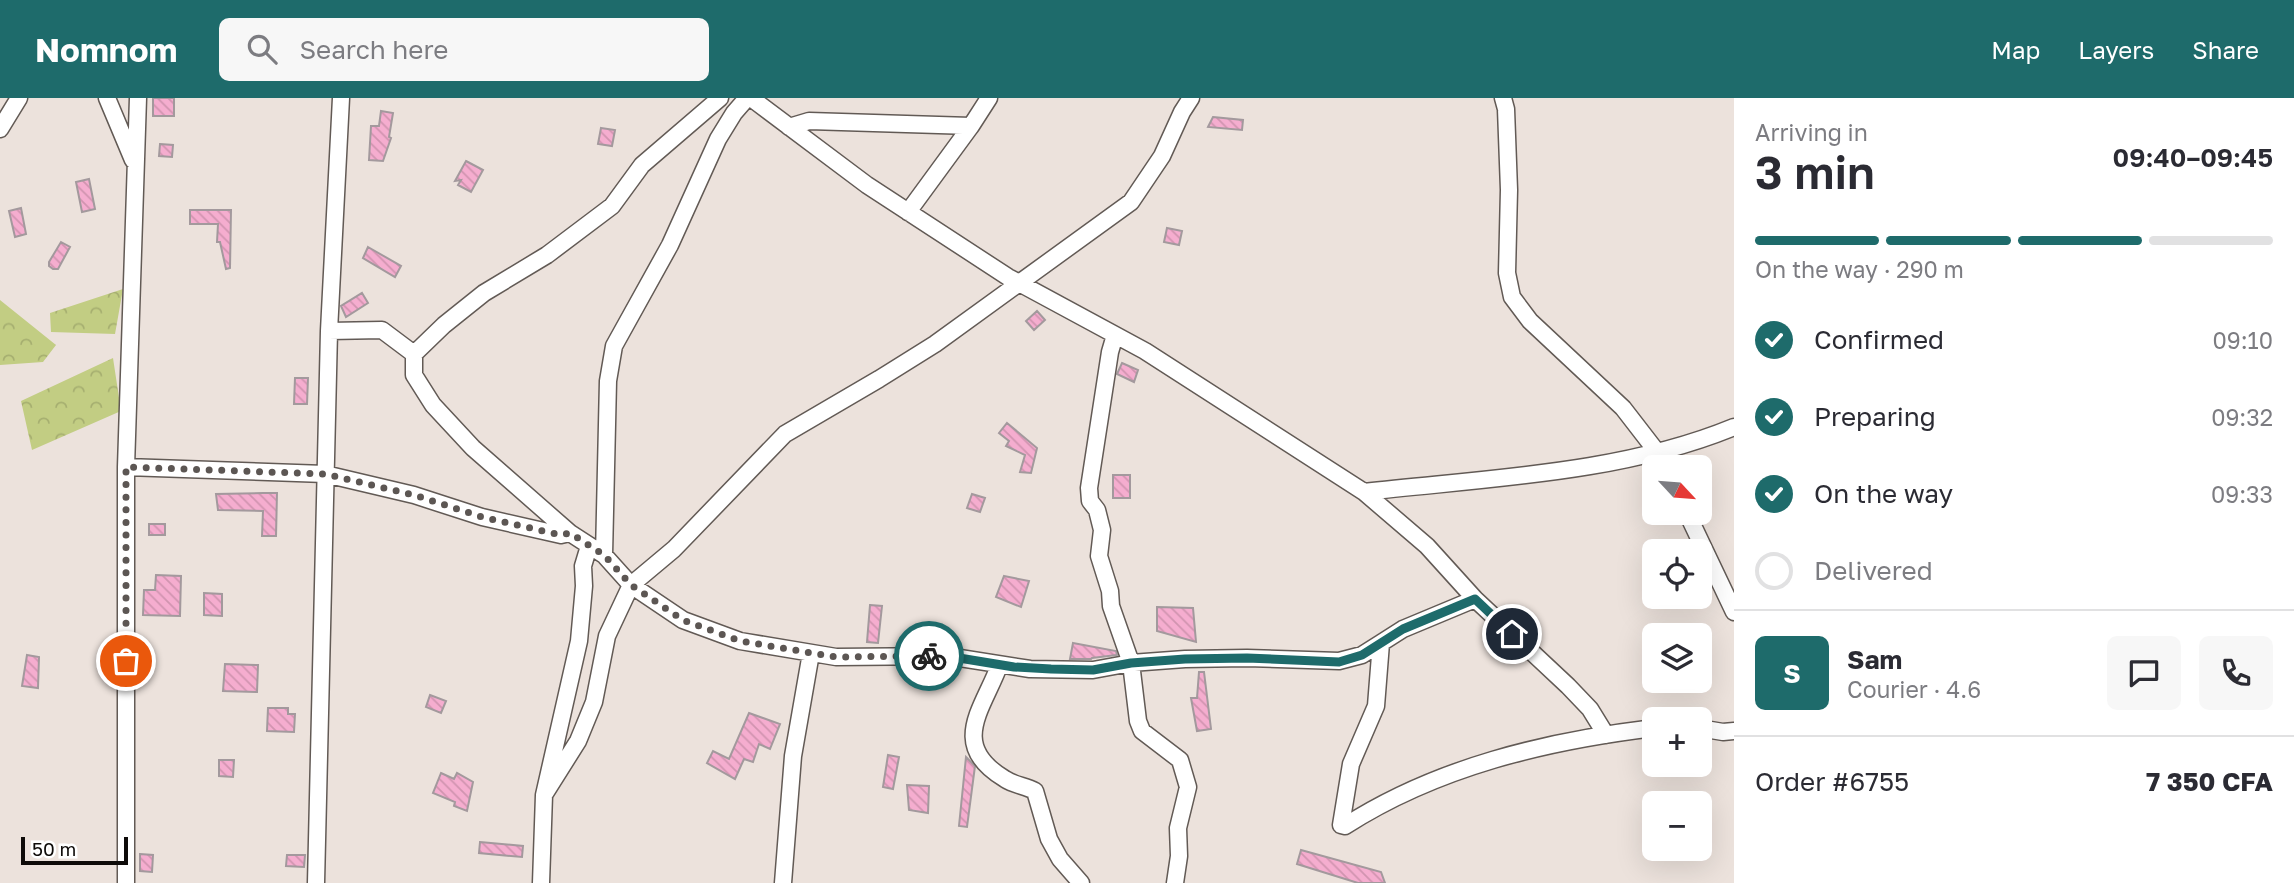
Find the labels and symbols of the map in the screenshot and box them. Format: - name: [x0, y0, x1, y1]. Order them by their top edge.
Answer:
- north arrow: [1642, 455, 1712, 525]
- pin: [1482, 604, 1542, 664]
- courier: [894, 621, 964, 691]
- pin: [96, 631, 156, 691]
- scale bar: [21, 834, 128, 866]

